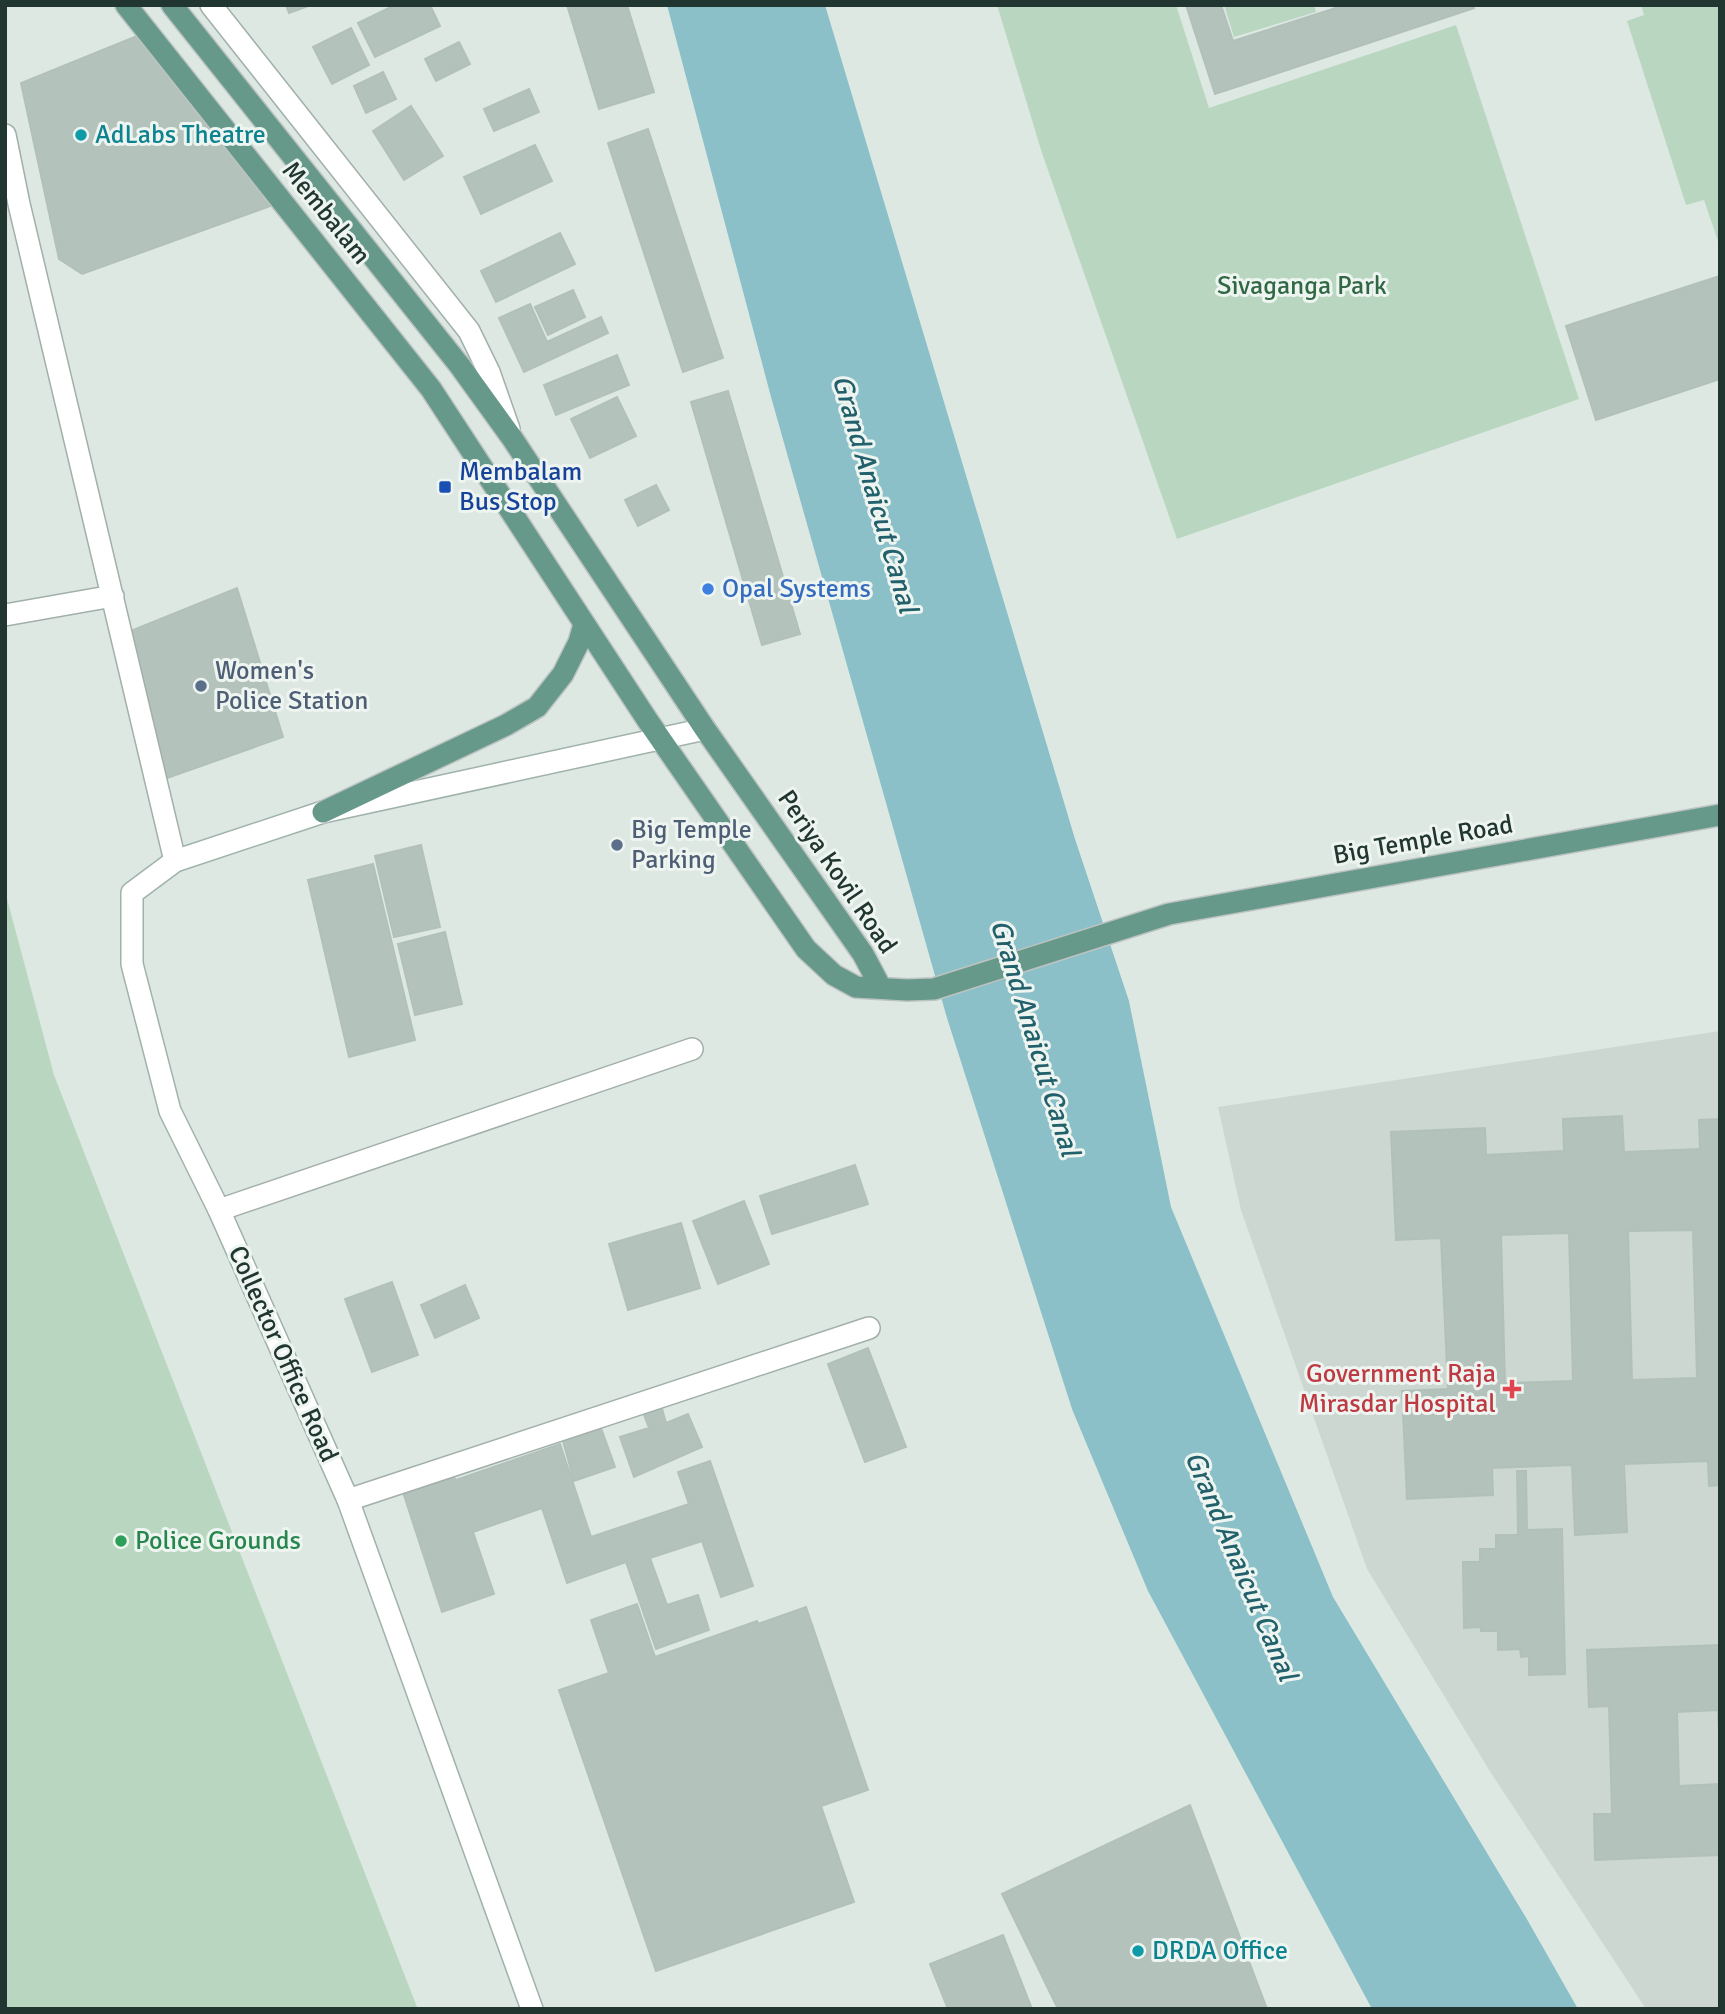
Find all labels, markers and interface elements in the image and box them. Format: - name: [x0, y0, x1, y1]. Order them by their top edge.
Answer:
- place label: AdLabs Theatre: [95, 119, 266, 151]
- marker: AdLabs Theatre: [73, 127, 89, 143]
- street label: Membalam: [275, 155, 377, 271]
- park label: Sivaganga Park: [1217, 270, 1387, 302]
- water label: Grand Anaicut Canal: [825, 371, 926, 619]
- place label: Membalam Bus Stop: [459, 456, 582, 518]
- marker: Membalam Bus Stop: [437, 479, 453, 495]
- place label: Opal Systems: [722, 573, 871, 605]
- marker: Opal Systems: [700, 581, 716, 597]
- place label: Women's Police Station: [215, 655, 368, 717]
- marker: Women's Police Station: [193, 678, 209, 694]
- street label: Periya Kovil Road: [770, 784, 904, 960]
- street label: Big Temple Road: [1331, 808, 1515, 872]
- place label: Big Temple Parking: [631, 814, 752, 876]
- marker: Big Temple Parking: [609, 837, 625, 853]
- water label: Grand Anaicut Canal: [983, 915, 1088, 1162]
- street label: Collector Office Road: [221, 1241, 345, 1467]
- place label: Government Raja Mirasdar Hospital: [1299, 1358, 1496, 1420]
- marker: Government Raja Mirasdar Hospital: [1502, 1379, 1522, 1399]
- water label: Grand Anaicut Canal: [1177, 1446, 1305, 1687]
- place label: Police Grounds: [135, 1525, 301, 1557]
- marker: Police Grounds: [113, 1533, 129, 1549]
- place label: DRDA Office: [1152, 1935, 1288, 1967]
- marker: DRDA Office: [1130, 1943, 1146, 1959]

